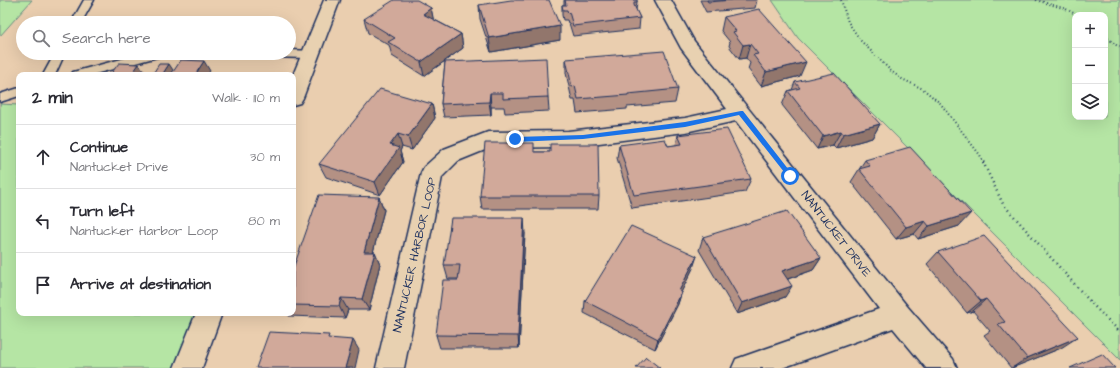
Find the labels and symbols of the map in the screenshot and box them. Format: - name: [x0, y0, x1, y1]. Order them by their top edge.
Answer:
- route end: [506, 130, 524, 148]
- route start: [781, 167, 799, 185]
- street label: NANTUCKER HARBOR LOOP: [389, 175, 441, 334]
- street label: NANTUCKET DRIVE: [797, 187, 875, 281]

